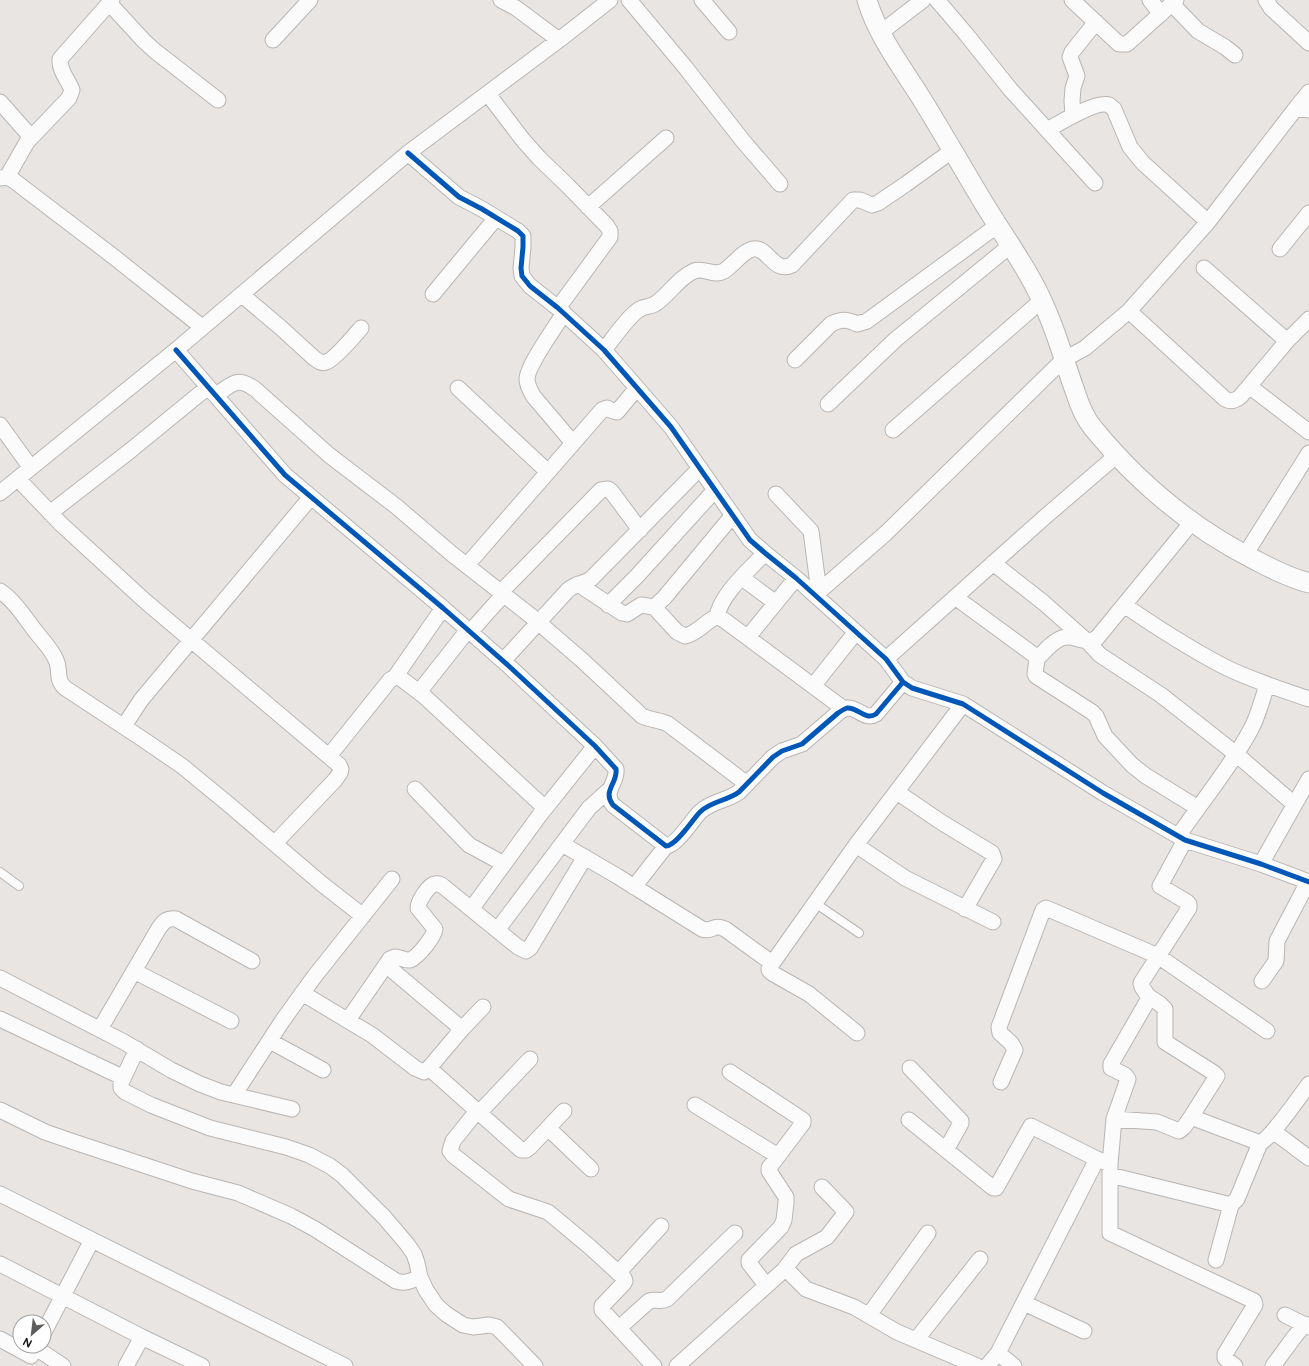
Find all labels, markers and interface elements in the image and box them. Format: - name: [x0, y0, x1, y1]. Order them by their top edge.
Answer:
- north arrow: [12, 1314, 52, 1354]
- text: N: [21, 1335, 34, 1350]

